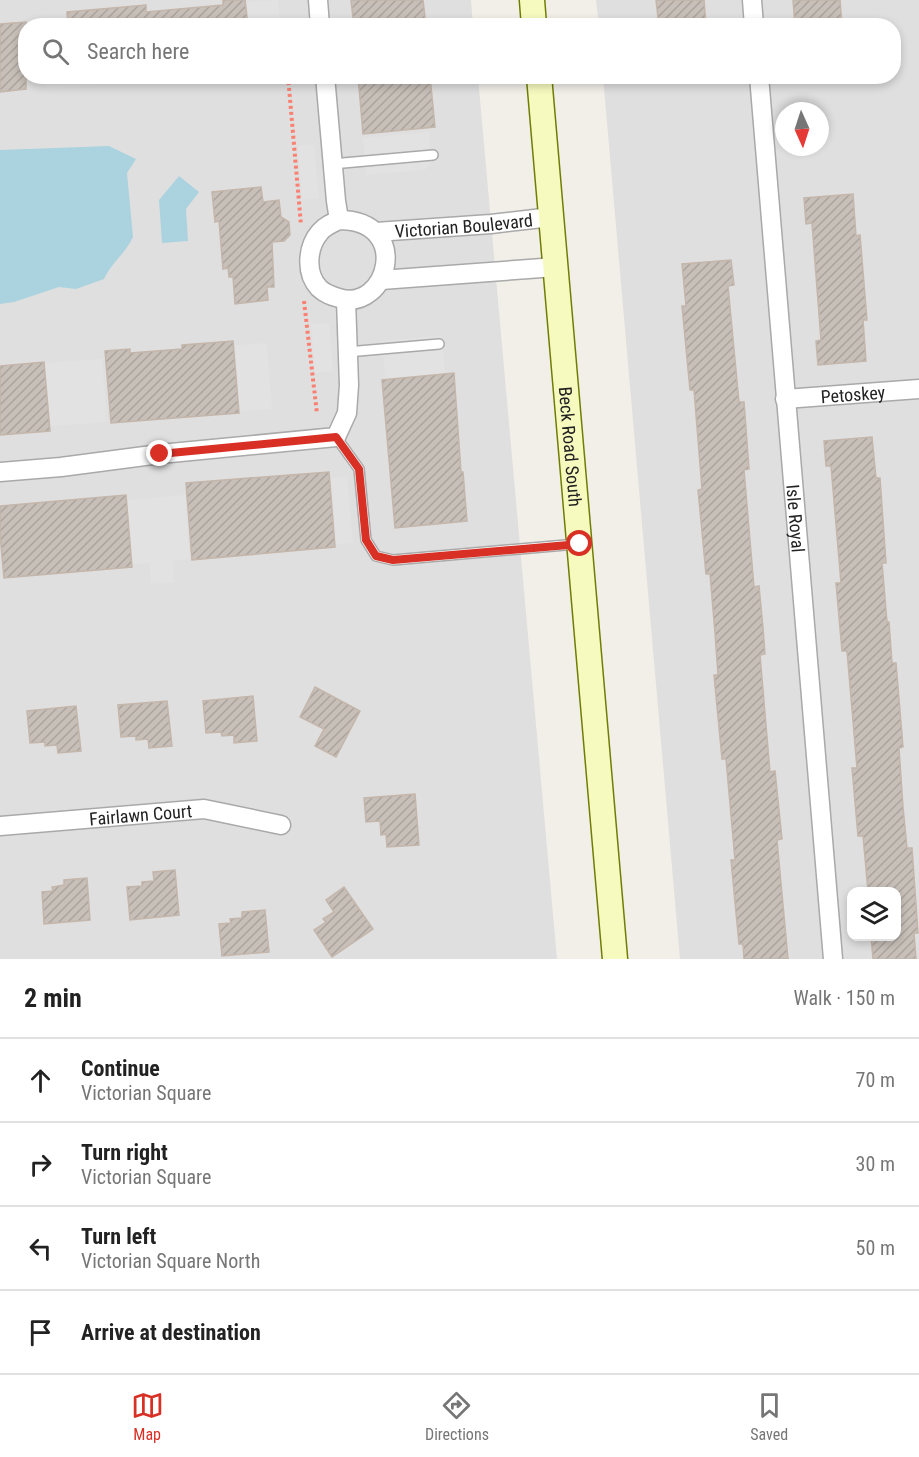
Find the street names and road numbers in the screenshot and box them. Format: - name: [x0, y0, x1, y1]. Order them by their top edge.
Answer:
- street label: Victorian Boulevard: [394, 209, 534, 241]
- street label: Petoskey: [820, 381, 886, 407]
- street label: Beck Road South: [555, 386, 587, 507]
- street label: Isle Royal: [783, 484, 809, 553]
- street label: Fairlawn Court: [88, 800, 193, 829]

